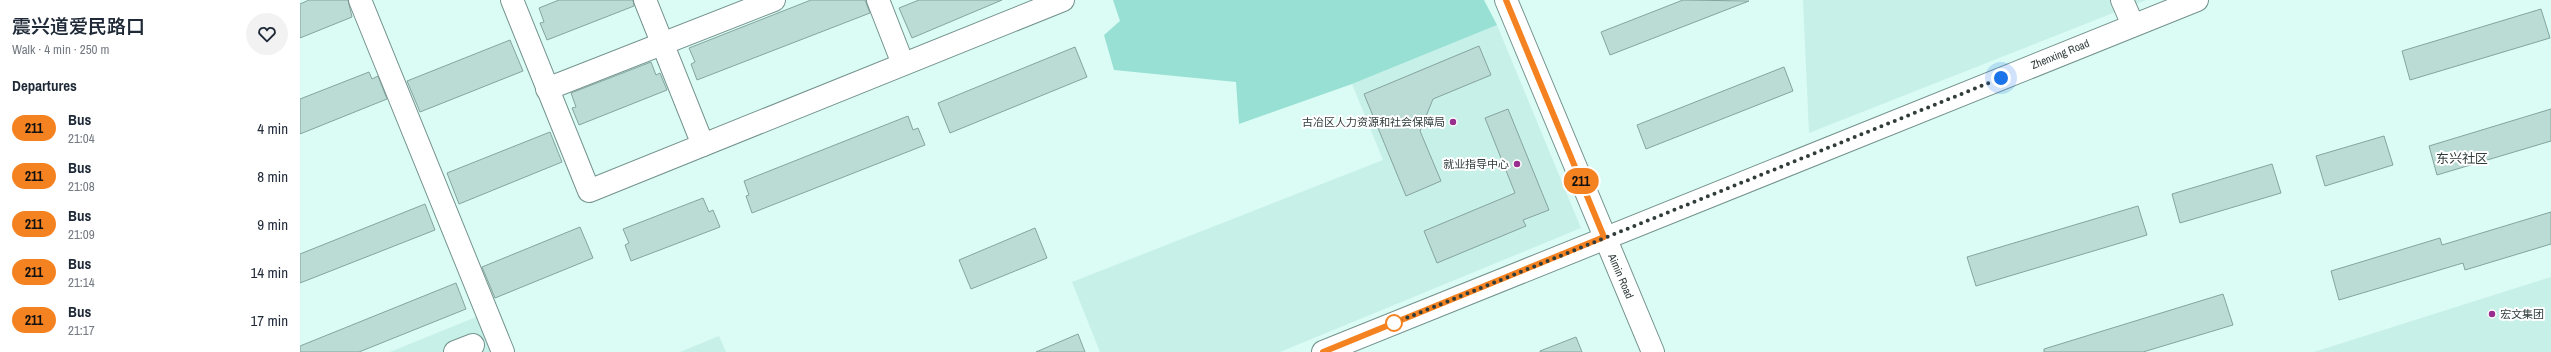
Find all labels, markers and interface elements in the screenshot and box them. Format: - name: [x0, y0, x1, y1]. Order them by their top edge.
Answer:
- text: 震兴道爱民路口: [12, 13, 145, 39]
- button: heart: [246, 13, 288, 55]
- street label: Zhenxing Road: [2029, 36, 2091, 72]
- text: Walk · 4 min · 250 m: [12, 41, 109, 58]
- your location: [1991, 68, 2011, 88]
- text: Departures: [12, 75, 77, 96]
- text: Bus: [68, 109, 91, 130]
- place label: 古冶区人力资源和社会保障局: [1302, 115, 1445, 129]
- marker: 古冶区人力资源和社会保障局: [1448, 117, 1458, 127]
- text: 4 min: [257, 118, 288, 139]
- text: 211: [25, 119, 43, 137]
- text: 21:04: [68, 130, 95, 147]
- district label: 东兴社区: [2436, 150, 2488, 167]
- text: Bus: [68, 157, 91, 178]
- place label: 就业指导中心: [1443, 157, 1509, 171]
- marker: 就业指导中心: [1512, 159, 1522, 169]
- text: 8 min: [257, 166, 288, 187]
- text: 211: [25, 167, 43, 185]
- line badge: 211: [1558, 168, 1604, 194]
- text: 211: [1572, 172, 1590, 190]
- text: 21:08: [68, 178, 95, 195]
- text: Bus: [68, 205, 91, 226]
- text: 9 min: [257, 214, 288, 235]
- text: 211: [25, 215, 43, 233]
- text: 21:09: [68, 226, 95, 243]
- street label: Aimin Road: [1605, 250, 1637, 301]
- text: Bus: [68, 253, 91, 274]
- text: 14 min: [250, 262, 288, 283]
- text: 211: [25, 263, 43, 281]
- text: 21:14: [68, 274, 95, 291]
- text: Bus: [68, 301, 91, 322]
- place label: 宏文集团: [2500, 307, 2544, 321]
- marker: 宏文集团: [2487, 309, 2497, 319]
- text: 17 min: [250, 310, 288, 331]
- text: 211: [25, 311, 43, 329]
- unlabelled marker: [1385, 314, 1403, 332]
- text: 21:17: [68, 322, 95, 339]

